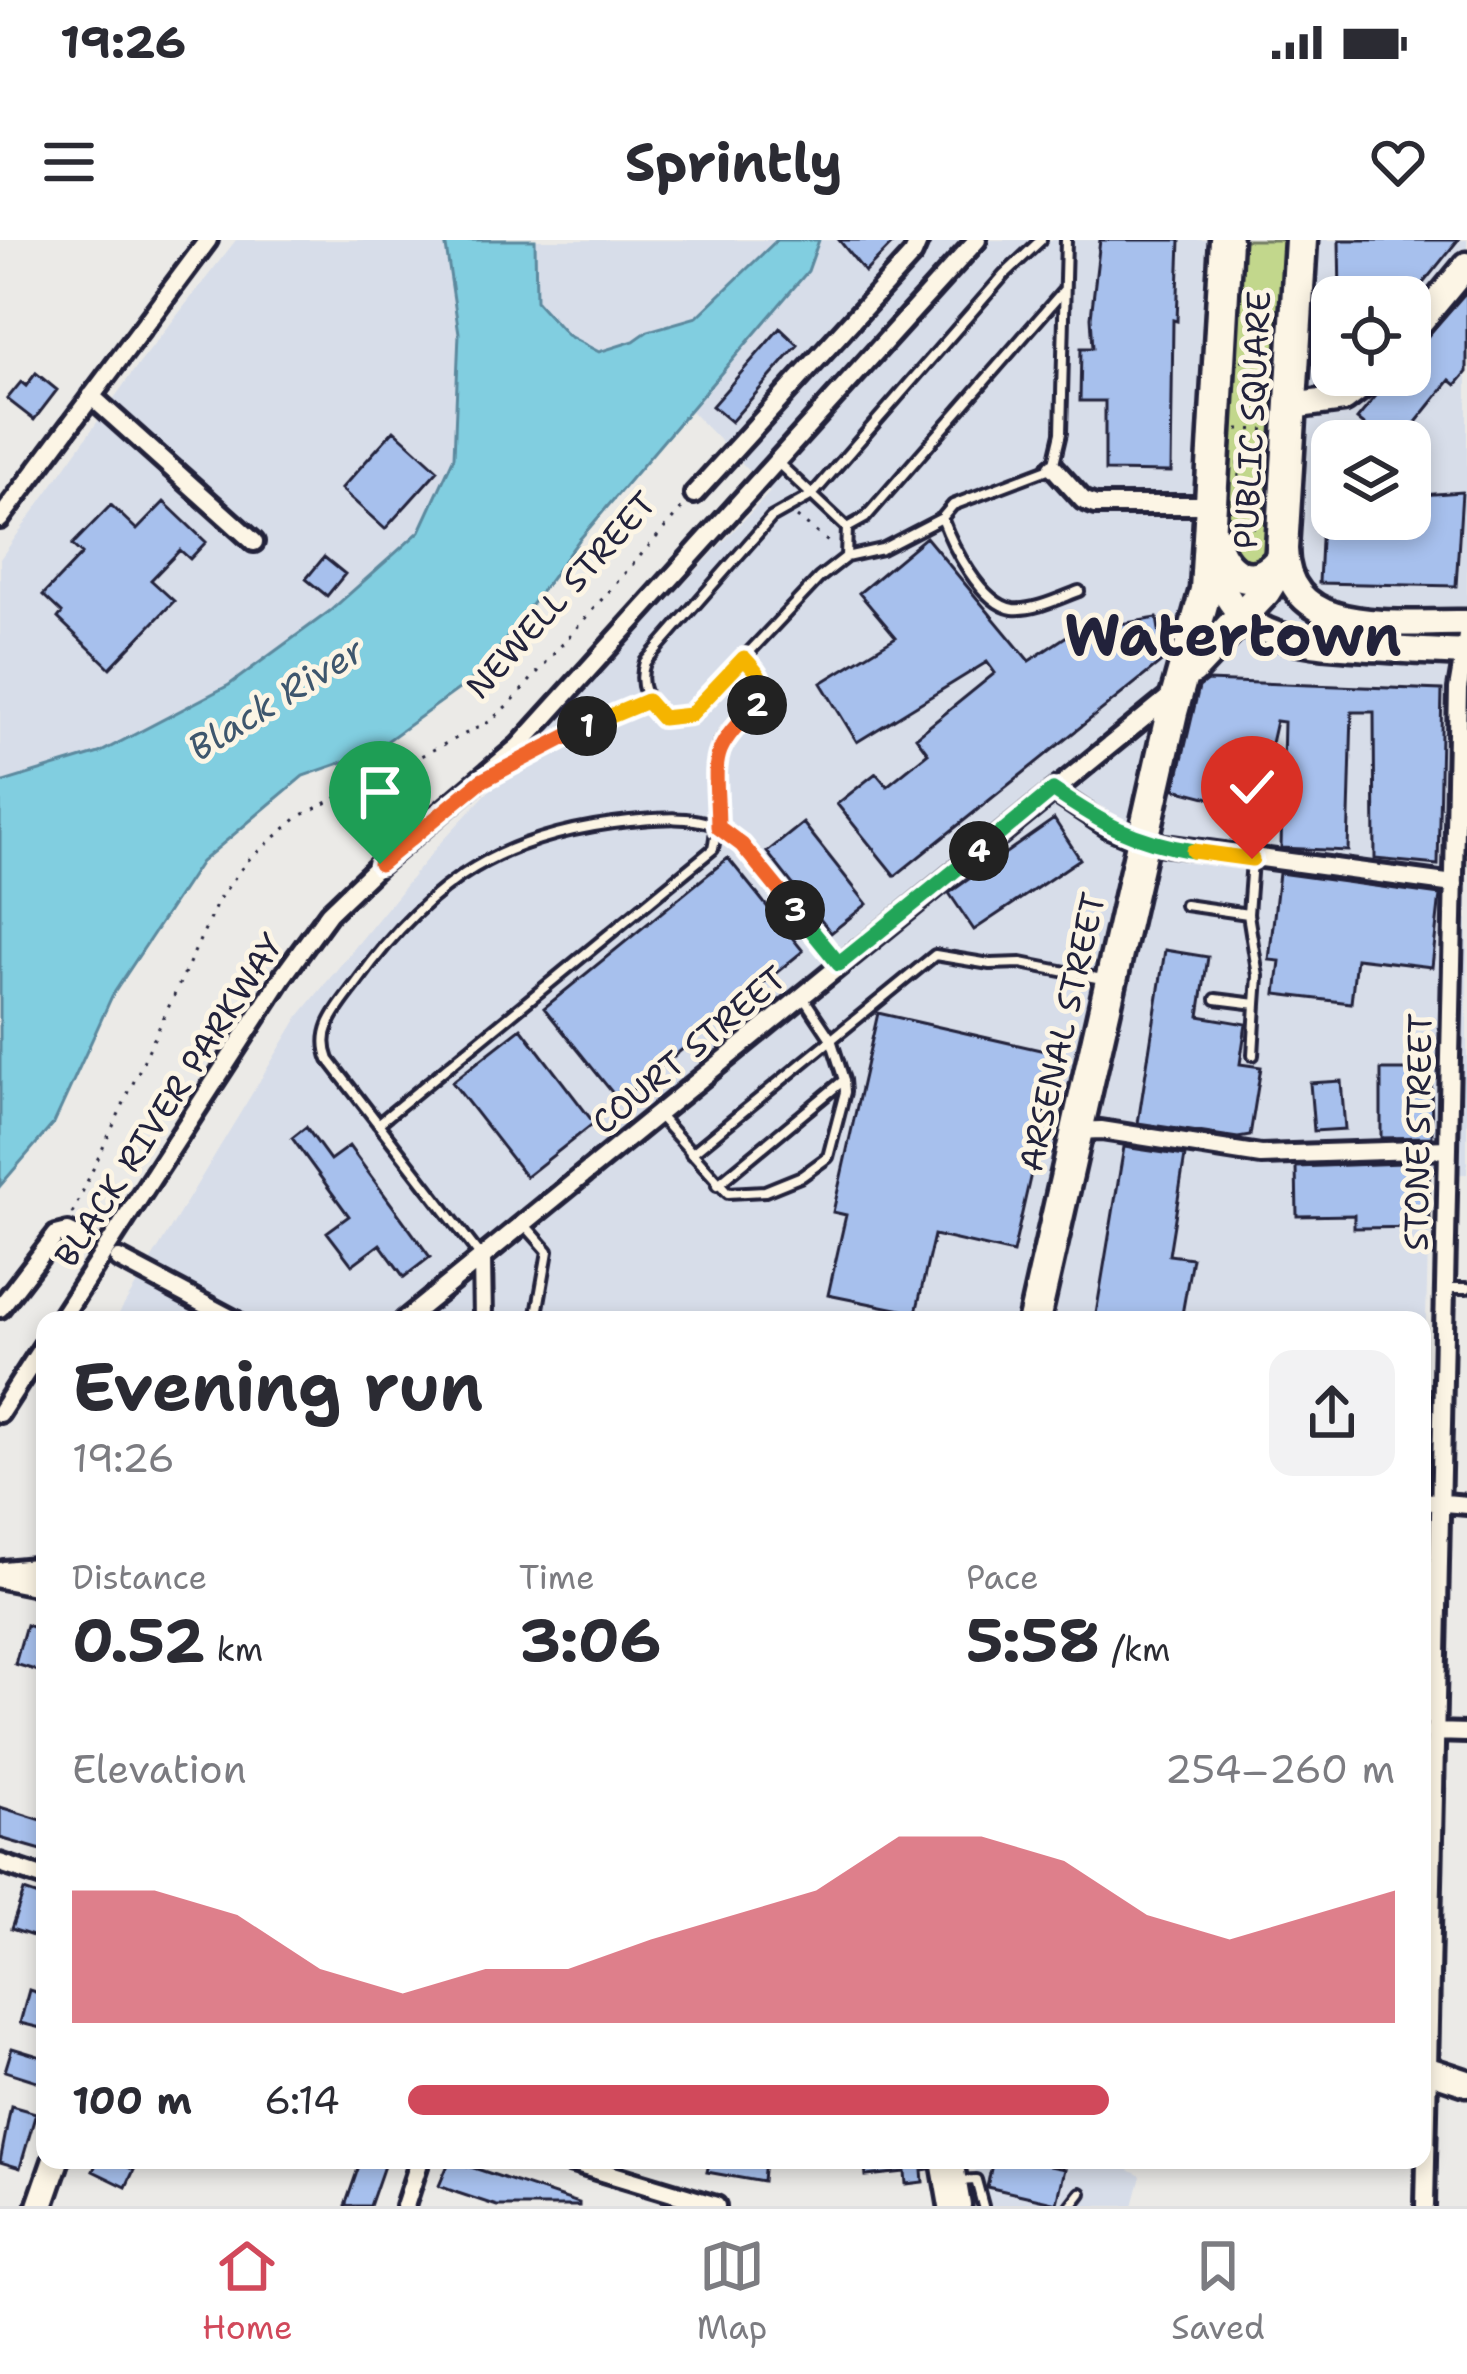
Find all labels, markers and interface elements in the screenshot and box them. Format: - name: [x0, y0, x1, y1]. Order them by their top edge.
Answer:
- text: 19:26: [60, 12, 186, 72]
- text: Sprintly: [624, 126, 843, 198]
- icon: menu: [36, 129, 102, 195]
- icon: heart: [1365, 129, 1431, 195]
- map controls: [1311, 276, 1431, 540]
- button: locate: [1311, 276, 1431, 396]
- street label: PUBLIC SQUARE: [1223, 290, 1281, 550]
- button: layers: [1311, 420, 1431, 540]
- street label: NEWELL STREET: [456, 482, 666, 708]
- district label: Watertown: [1064, 597, 1402, 673]
- water label: Black River: [179, 625, 374, 772]
- pin: 2: [727, 675, 787, 735]
- text: 2: [745, 682, 769, 727]
- pin: 1: [557, 696, 617, 756]
- text: 1: [579, 703, 595, 748]
- pin: [1201, 736, 1303, 859]
- pin: [329, 741, 431, 864]
- icon: check: [1219, 754, 1285, 820]
- icon: arrive: [347, 759, 413, 825]
- pin: 4: [949, 821, 1009, 881]
- text: 4: [967, 828, 991, 873]
- pin: 3: [765, 880, 825, 940]
- text: 3: [783, 887, 807, 932]
- street label: ARSENAL STREET: [1008, 888, 1116, 1176]
- street label: BLACK RIVER PARKWAY: [44, 924, 294, 1276]
- street label: COURT STREET: [583, 956, 795, 1144]
- street label: STONE STREET: [1393, 1013, 1443, 1251]
- text: Evening run: [72, 1343, 483, 1431]
- button: share: [1269, 1350, 1395, 1476]
- text: 19:26: [72, 1432, 175, 1484]
- text: Distance: [72, 1555, 207, 1600]
- text: Time: [519, 1555, 595, 1600]
- text: Pace: [966, 1555, 1039, 1600]
- text: 0.52: [72, 1600, 205, 1680]
- text: 3:06: [519, 1600, 662, 1680]
- text: 5:58: [966, 1600, 1100, 1680]
- text: km: [205, 1627, 263, 1672]
- text: /km: [1100, 1627, 1170, 1672]
- text: Elevation: [72, 1743, 247, 1795]
- text: 254–260 m: [1165, 1743, 1395, 1795]
- text: 100 m: [72, 2074, 192, 2126]
- text: 6:14: [264, 2074, 340, 2126]
- tab: Home: [202, 2233, 293, 2350]
- tab: Map: [697, 2233, 767, 2350]
- tab: Saved: [1171, 2233, 1265, 2350]

